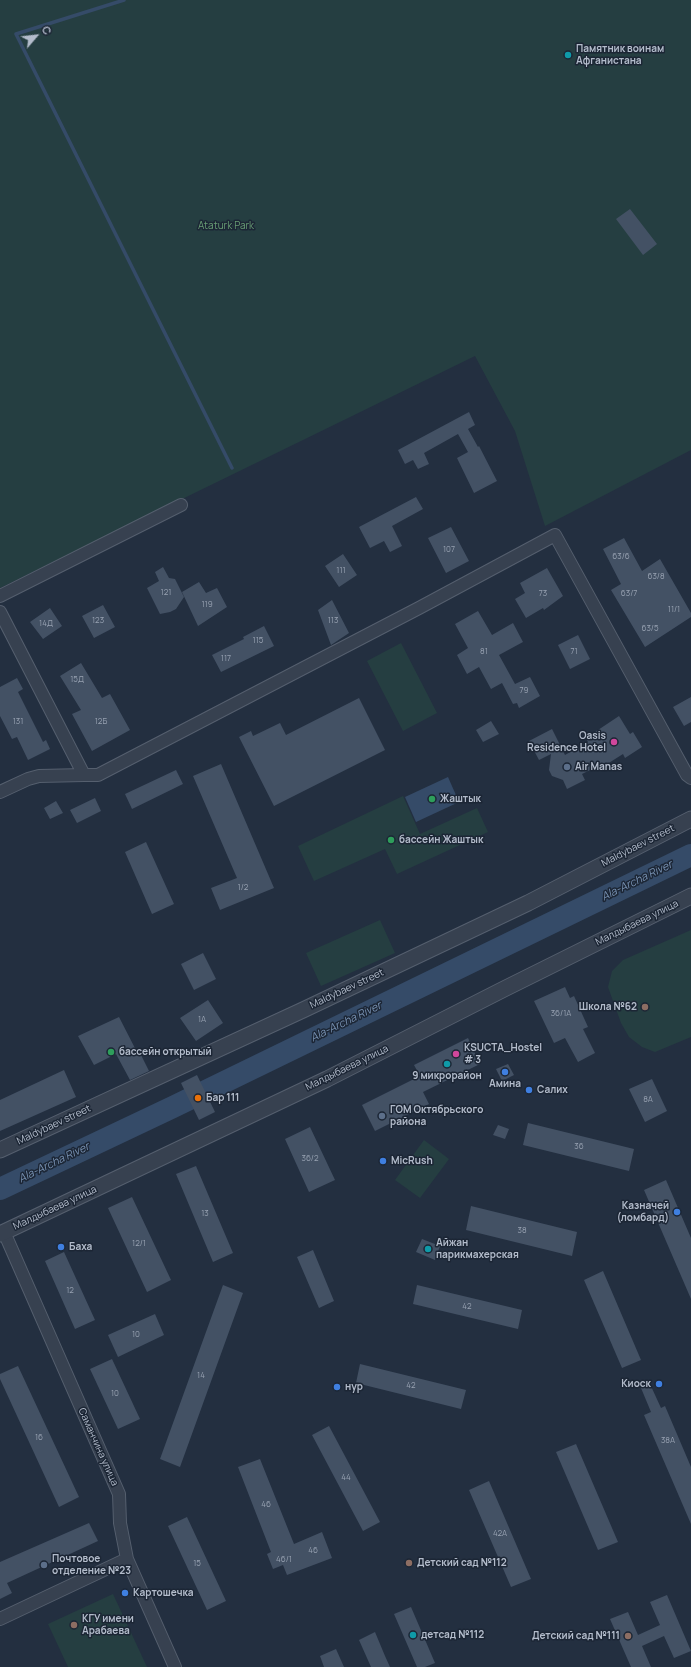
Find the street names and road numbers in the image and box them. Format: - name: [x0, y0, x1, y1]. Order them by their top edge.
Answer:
- street label: Maldybaev street: [600, 822, 676, 870]
- street label: Малдыбаева улица: [594, 898, 680, 948]
- street label: Maldybaev street: [308, 967, 386, 1011]
- street label: Малдыбаева улица: [304, 1043, 390, 1093]
- street label: Maldybaev street: [15, 1103, 93, 1147]
- street label: Малдыбаева улица: [11, 1183, 99, 1233]
- street label: Саманчина улица: [75, 1406, 121, 1488]

